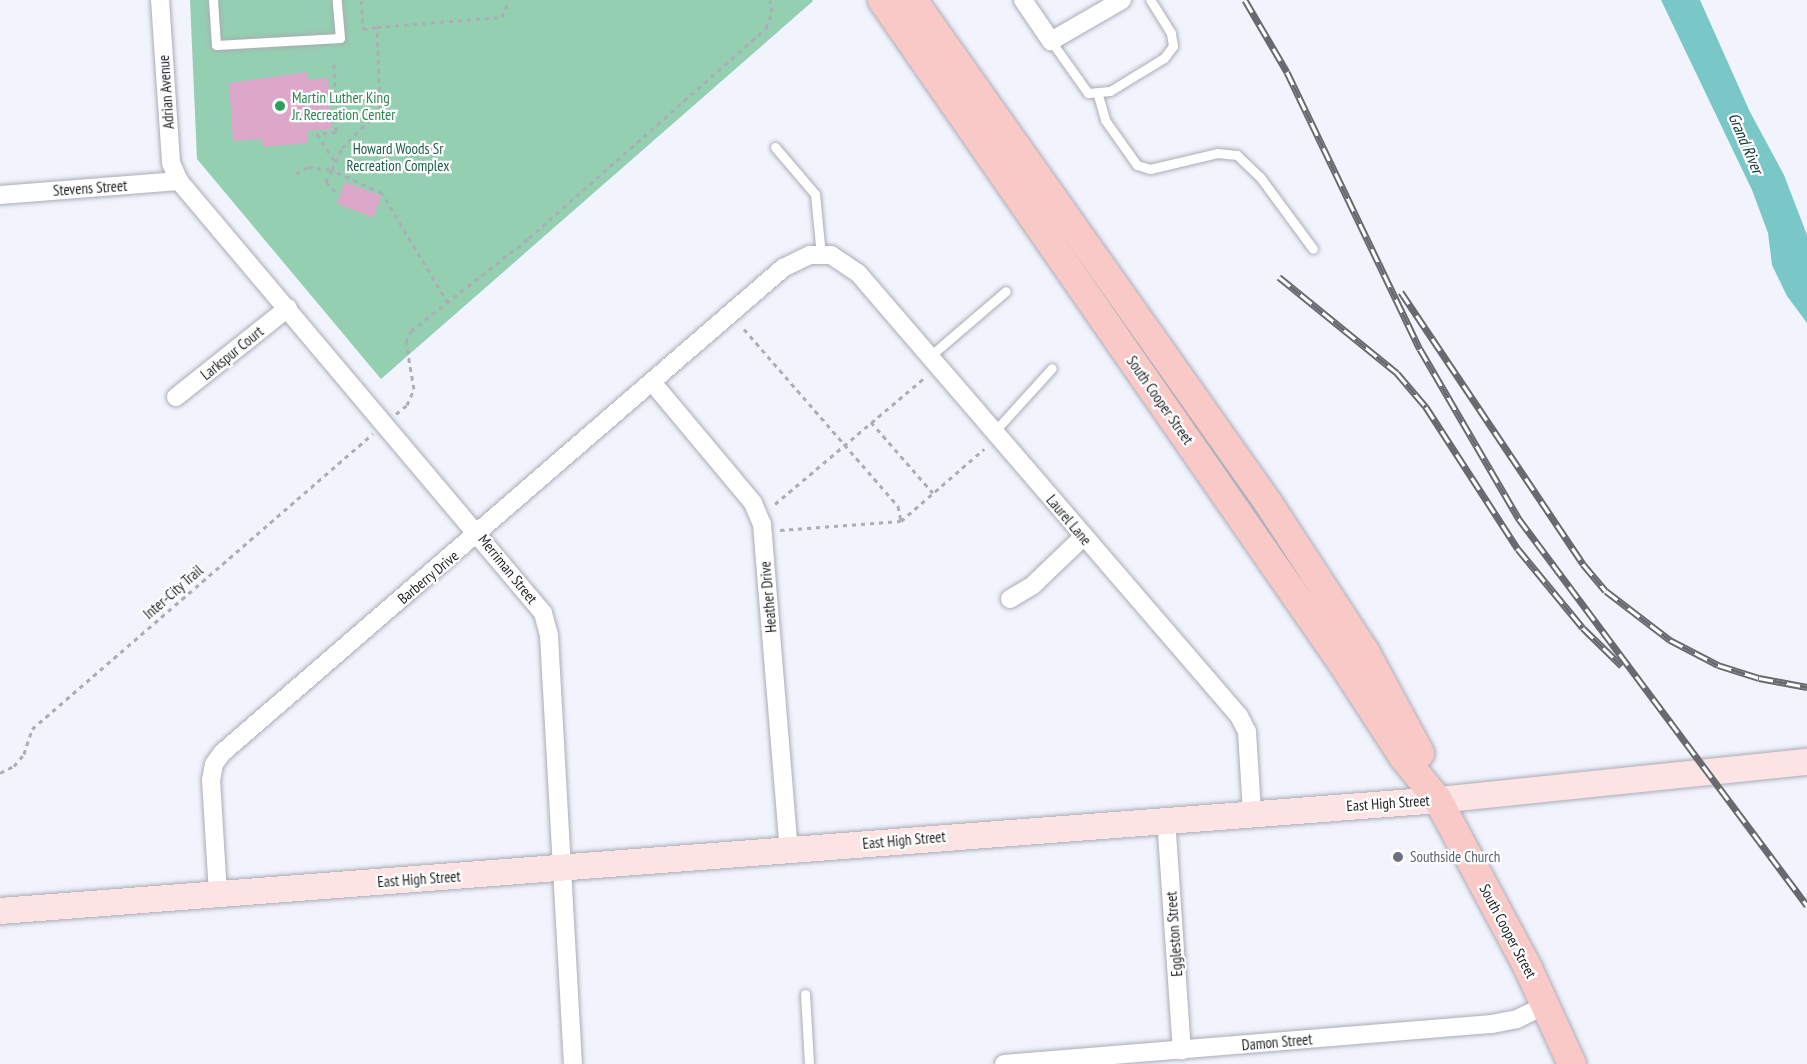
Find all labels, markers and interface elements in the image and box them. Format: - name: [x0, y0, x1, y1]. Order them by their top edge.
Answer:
- street label: Adrian Avenue: [154, 54, 178, 130]
- place label: Martin Luther King Jr. Recreation Center: [292, 88, 396, 123]
- marker: Martin Luther King Jr. Recreation Center: [273, 99, 287, 113]
- water label: Grand River: [1725, 110, 1767, 176]
- park label: Howard Woods Sr Recreation Complex: [347, 139, 449, 174]
- street label: Stevens Street: [52, 176, 128, 200]
- street label: Larkspur Court: [197, 322, 267, 384]
- street label: South Cooper Street: [1123, 352, 1197, 448]
- street label: Laurel Lane: [1043, 491, 1095, 549]
- street label: Merriman Street: [475, 531, 541, 607]
- street label: Barberry Drive: [394, 546, 462, 608]
- street label: Inter-City Trail: [139, 561, 207, 623]
- street label: Heather Drive: [756, 561, 780, 633]
- street label: East High Street: [1346, 791, 1430, 815]
- street label: East High Street: [862, 827, 946, 853]
- place label: Southside Church: [1410, 848, 1500, 866]
- marker: Southside Church: [1391, 850, 1405, 864]
- street label: East High Street: [377, 867, 461, 891]
- street label: South Cooper Street: [1476, 881, 1540, 981]
- street label: Eggleston Street: [1162, 891, 1186, 977]
- street label: Damon Street: [1241, 1030, 1313, 1054]

